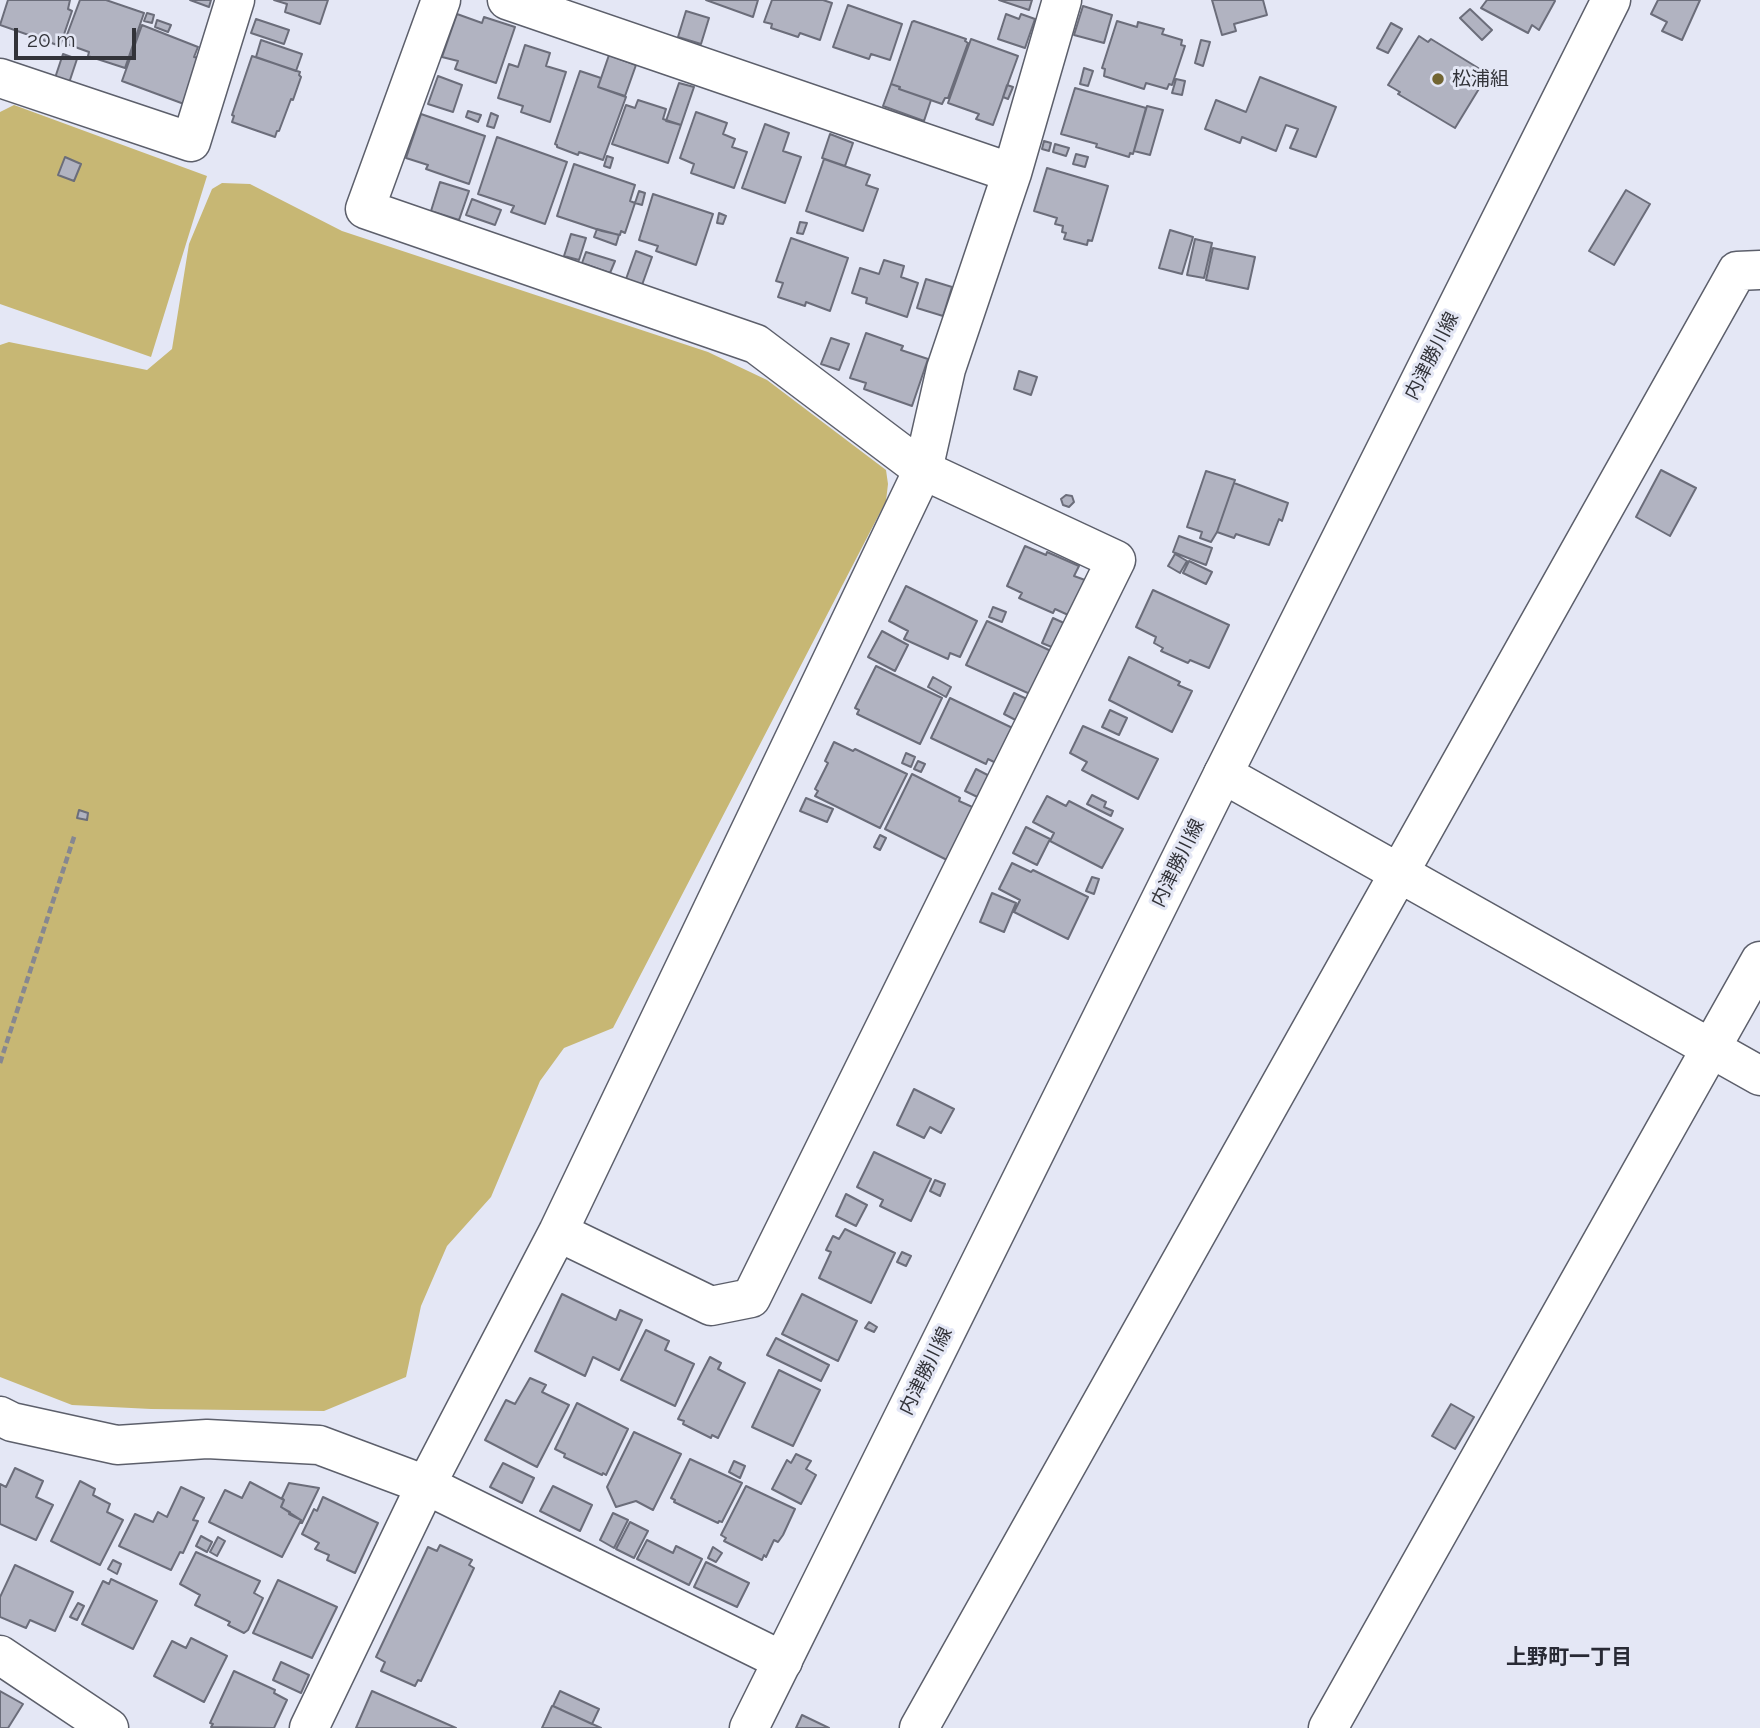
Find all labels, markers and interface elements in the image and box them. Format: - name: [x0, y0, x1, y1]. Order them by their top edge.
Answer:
- scale bar: [18, 14, 140, 58]
- text: 20 m: [27, 27, 75, 52]
- place label: 松浦組: [1452, 68, 1509, 90]
- marker: 松浦組: [1430, 71, 1446, 87]
- street label: 内津勝川線: [1400, 309, 1464, 403]
- street label: 内津勝川線: [1147, 815, 1209, 911]
- street label: 内津勝川線: [895, 1323, 957, 1419]
- district label: 上野町一丁目: [1506, 1645, 1632, 1671]

